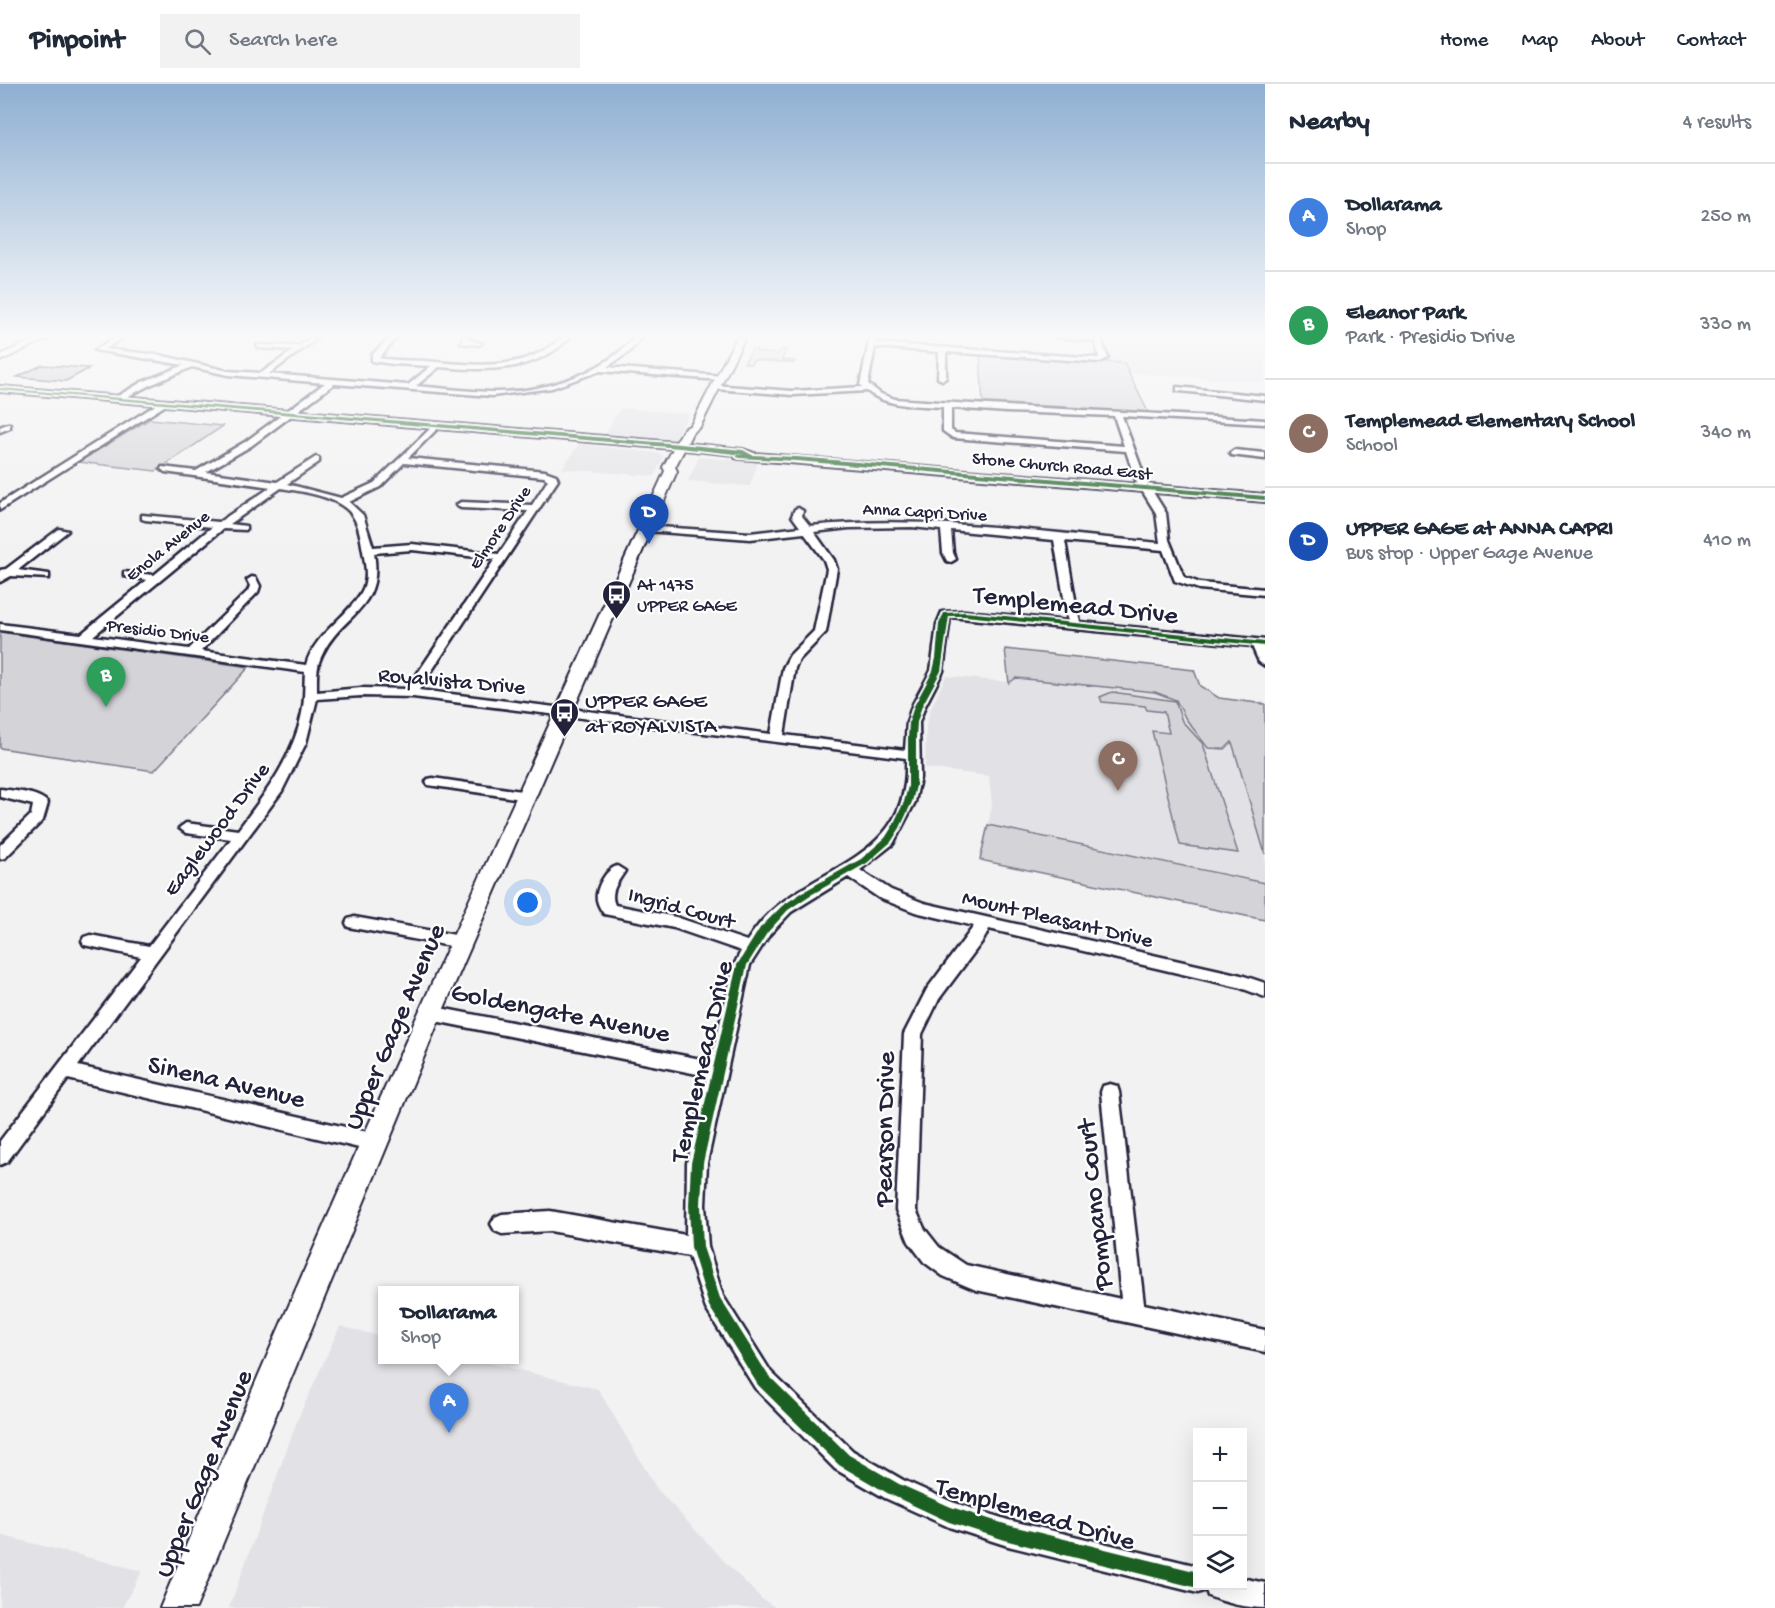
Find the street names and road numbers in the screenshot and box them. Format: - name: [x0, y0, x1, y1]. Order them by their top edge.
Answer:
- street label: Stone Church Road East: [971, 449, 1154, 486]
- street label: Elmore Drive: [465, 482, 537, 574]
- street label: Anna Capri Drive: [862, 500, 988, 527]
- street label: Enola Avenue: [123, 506, 215, 587]
- street label: Templemead Drive: [970, 580, 1181, 634]
- street label: Presidio Drive: [104, 616, 211, 649]
- street label: Royalvista Drive: [377, 664, 527, 702]
- street label: Eaglewood Drive: [159, 758, 277, 902]
- street label: Ingrid Court: [625, 883, 739, 937]
- street label: Mount Pleasant Drive: [959, 886, 1156, 956]
- street label: Upper Gage Avenue: [339, 919, 455, 1136]
- street label: Templemead Drive: [665, 957, 743, 1168]
- street label: Goldengate Avenue: [448, 978, 674, 1052]
- street label: Sinena Avenue: [144, 1050, 309, 1118]
- street label: Pearson Drive: [870, 1050, 904, 1208]
- street label: Pompano Court: [1072, 1116, 1122, 1293]
- street label: Upper Gage Avenue: [149, 1365, 262, 1583]
- street label: Templemead Drive: [930, 1472, 1139, 1560]

